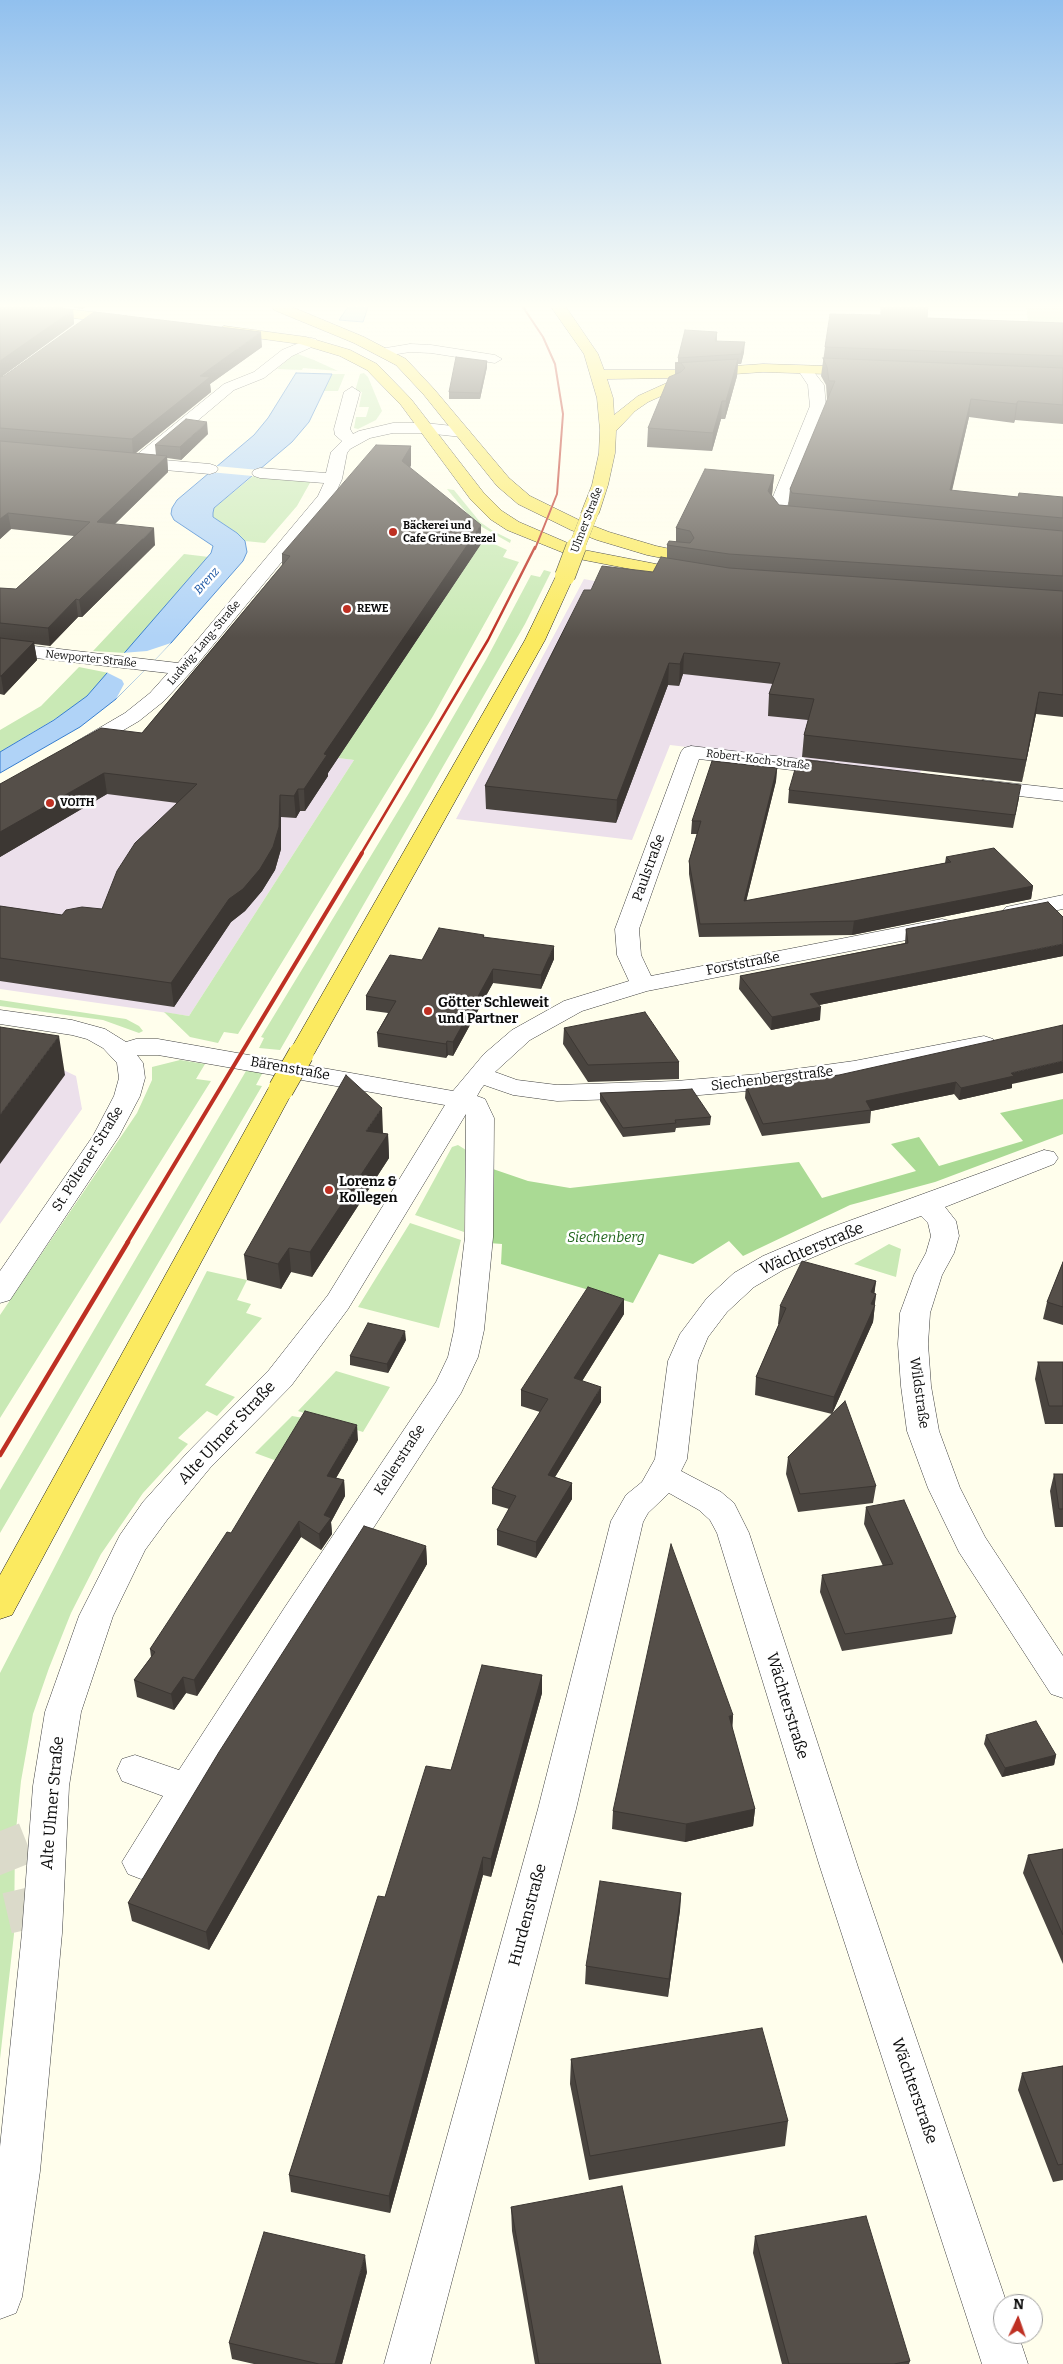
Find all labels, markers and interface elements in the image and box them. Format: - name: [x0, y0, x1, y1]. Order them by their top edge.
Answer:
- street label: Ulmer Straße: [568, 485, 606, 555]
- place label: Bäckerei und Cafe Grüne Brezel: [403, 519, 496, 545]
- marker: Bäckerei und Cafe Grüne Brezel: [387, 526, 399, 538]
- water label: Brenz: [191, 565, 223, 597]
- street label: Ludwig-Lang-Straße: [165, 598, 243, 688]
- place label: REWE: [357, 602, 389, 616]
- marker: REWE: [341, 603, 353, 615]
- street label: Newporter Straße: [45, 648, 137, 670]
- street label: Robert-Koch-Straße: [705, 747, 811, 773]
- place label: VOITH: [60, 796, 94, 810]
- marker: VOITH: [44, 797, 56, 809]
- street label: Paulstraße: [629, 832, 669, 904]
- street label: Forststraße: [705, 949, 781, 979]
- place label: Götter Schleweit und Partner: [438, 995, 549, 1028]
- marker: Götter Schleweit und Partner: [422, 1005, 434, 1017]
- street label: Bärenstraße: [249, 1054, 331, 1084]
- street label: Siechenbergstraße: [710, 1063, 834, 1095]
- street label: St. Pöltener Straße: [49, 1103, 127, 1215]
- place label: Lorenz & Kollegen: [339, 1174, 398, 1206]
- marker: Lorenz & Kollegen: [323, 1184, 335, 1196]
- street label: Wächterstraße: [757, 1219, 867, 1279]
- park label: Siechenberg: [567, 1230, 645, 1246]
- street label: Wildstraße: [906, 1356, 932, 1430]
- street label: Alte Ulmer Straße: [174, 1378, 280, 1488]
- street label: Kellerstraße: [371, 1422, 429, 1498]
- street label: Wächterstraße: [762, 1650, 812, 1762]
- street label: Alte Ulmer Straße: [38, 1736, 68, 1870]
- street label: Hurdenstraße: [505, 1862, 551, 1968]
- street label: Wächterstraße: [887, 2036, 941, 2146]
- north arrow: [993, 2294, 1043, 2344]
- text: N: [1013, 2296, 1025, 2313]

